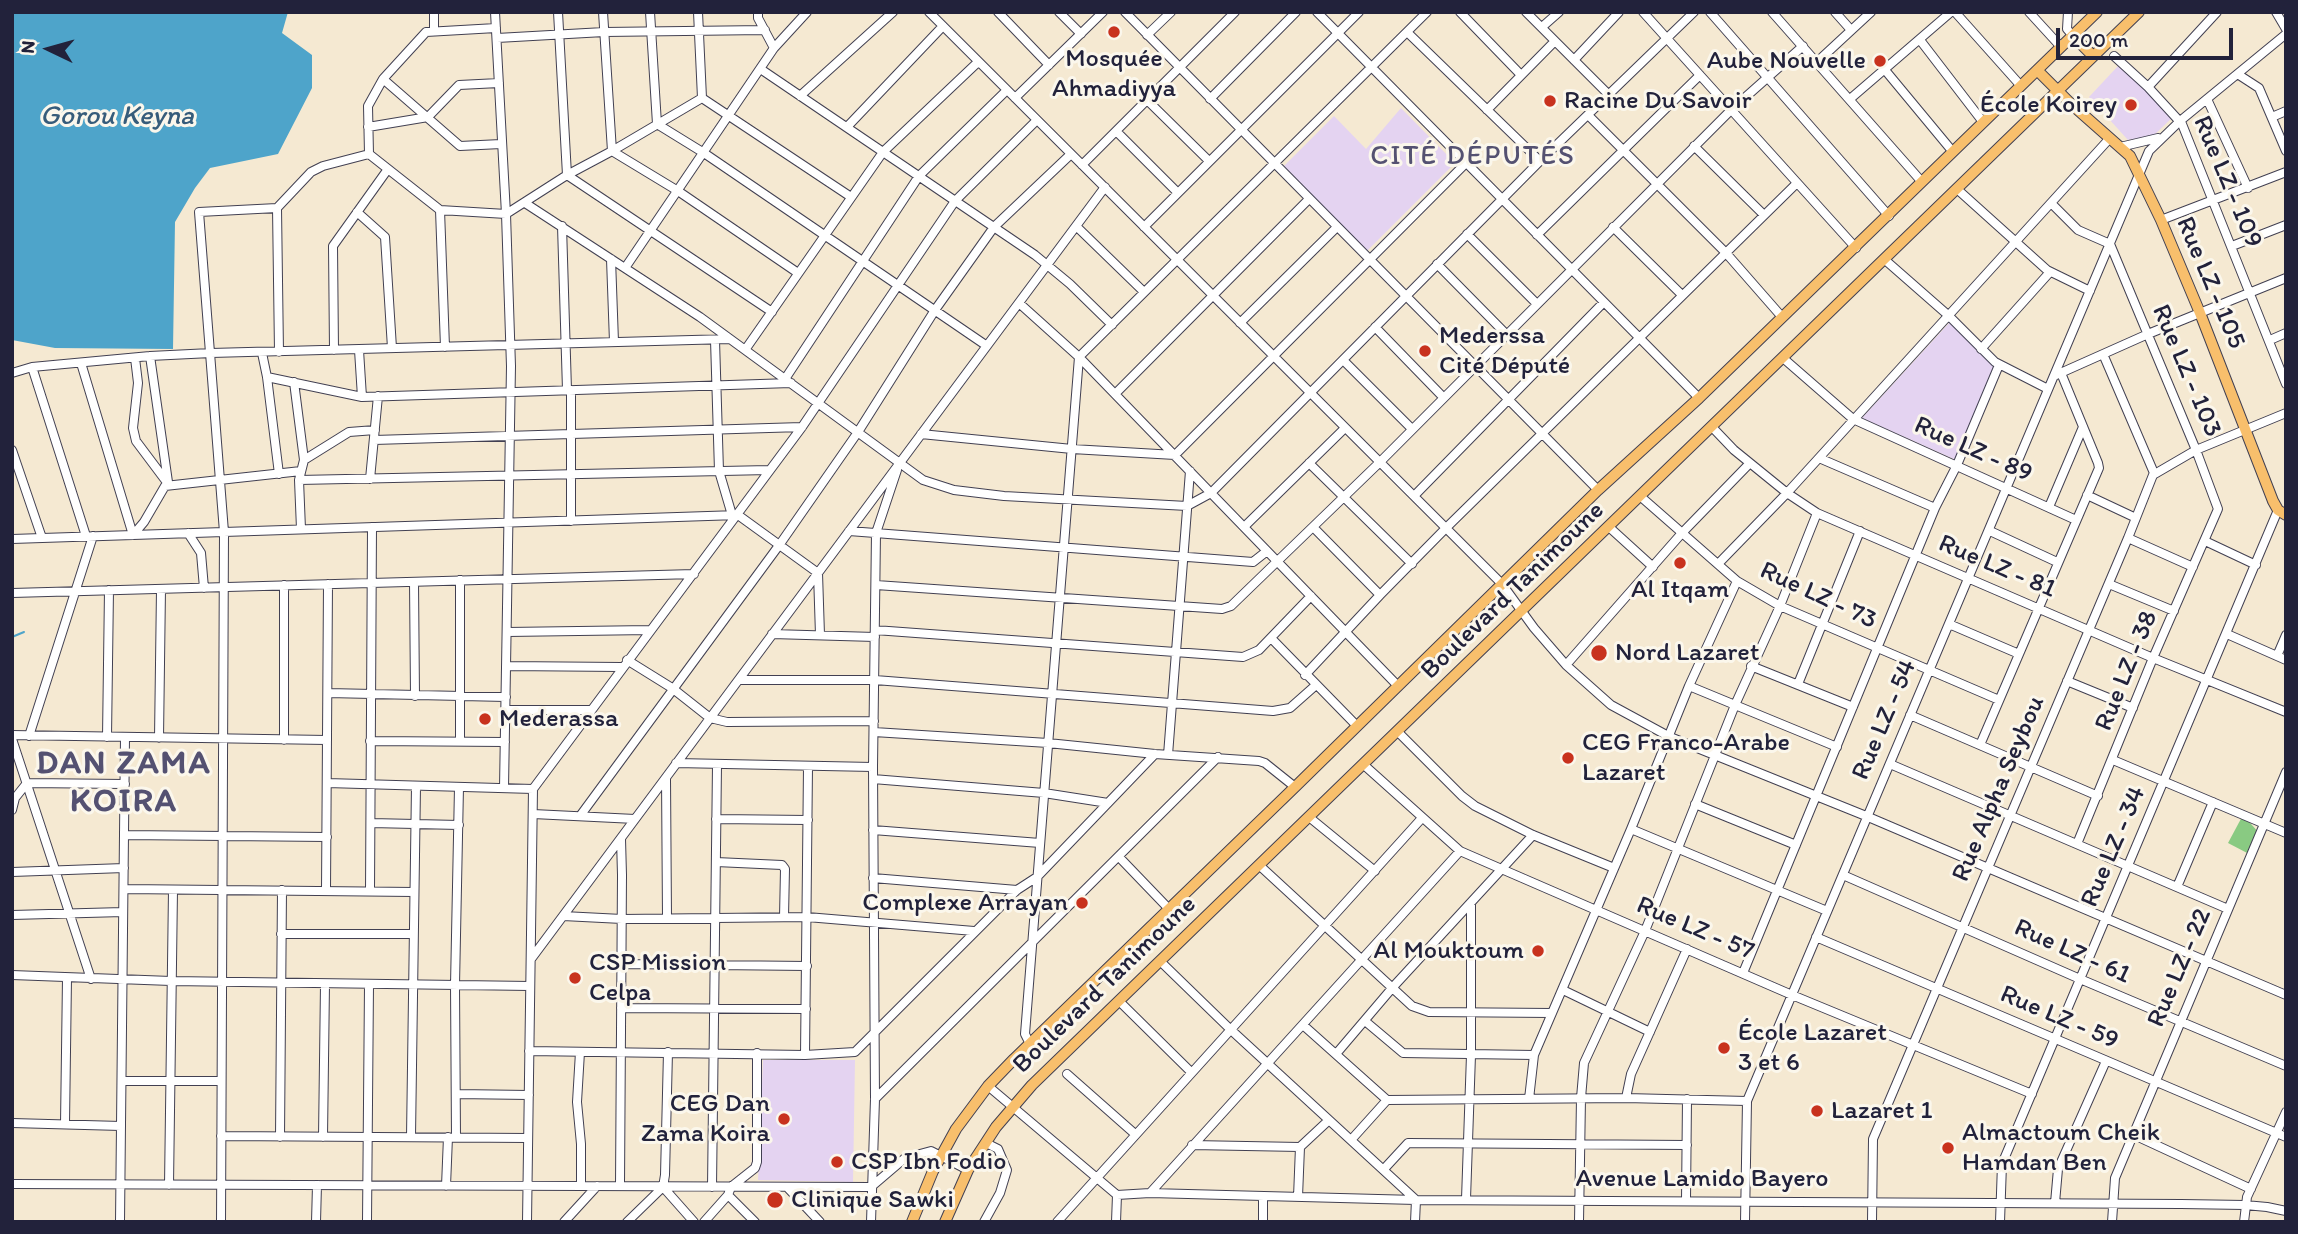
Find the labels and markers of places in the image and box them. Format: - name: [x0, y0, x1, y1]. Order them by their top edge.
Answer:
- marker: Mosquée Ahmadiyya: [1106, 24, 1122, 40]
- place label: Mosquée Ahmadiyya: [1052, 43, 1176, 104]
- place label: Aube Nouvelle: [1707, 45, 1866, 77]
- marker: Aube Nouvelle: [1872, 53, 1888, 69]
- place label: Racine Du Savoir: [1564, 85, 1751, 117]
- place label: École Koirey: [1980, 89, 2117, 121]
- marker: Racine Du Savoir: [1542, 93, 1558, 109]
- marker: École Koirey: [2123, 97, 2139, 113]
- place label: Mederssa Cité Député: [1439, 320, 1570, 382]
- marker: Mederssa Cité Député: [1417, 343, 1433, 359]
- marker: Al Itqam: [1672, 555, 1688, 571]
- place label: Al Itqam: [1631, 574, 1729, 606]
- place label: Nord Lazaret: [1615, 637, 1760, 669]
- marker: Nord Lazaret: [1589, 643, 1609, 663]
- place label: Mederassa: [499, 703, 619, 735]
- marker: Mederassa: [477, 711, 493, 727]
- place label: CEG Franco-Arabe Lazaret: [1582, 727, 1790, 788]
- marker: CEG Franco-Arabe Lazaret: [1560, 750, 1576, 766]
- place label: Complexe Arrayan: [862, 887, 1068, 919]
- marker: Complexe Arrayan: [1074, 895, 1090, 911]
- place label: Al Mouktoum: [1374, 935, 1524, 967]
- marker: Al Mouktoum: [1530, 943, 1546, 959]
- place label: CSP Mission Celpa: [589, 947, 726, 1009]
- marker: CSP Mission Celpa: [567, 970, 583, 986]
- place label: École Lazaret 3 et 6: [1738, 1017, 1887, 1078]
- marker: École Lazaret 3 et 6: [1716, 1040, 1732, 1056]
- place label: CEG Dan Zama Koira: [641, 1088, 770, 1150]
- place label: Lazaret 1: [1831, 1095, 1933, 1127]
- marker: Lazaret 1: [1809, 1103, 1825, 1119]
- marker: CEG Dan Zama Koira: [776, 1111, 792, 1127]
- place label: Almactoum Cheik Hamdan Ben: [1962, 1117, 2160, 1178]
- marker: Almactoum Cheik Hamdan Ben: [1940, 1140, 1956, 1156]
- place label: CSP Ibn Fodio: [851, 1146, 1006, 1178]
- marker: CSP Ibn Fodio: [829, 1154, 845, 1170]
- place label: Clinique Sawki: [791, 1184, 954, 1216]
- marker: Clinique Sawki: [765, 1190, 785, 1210]

